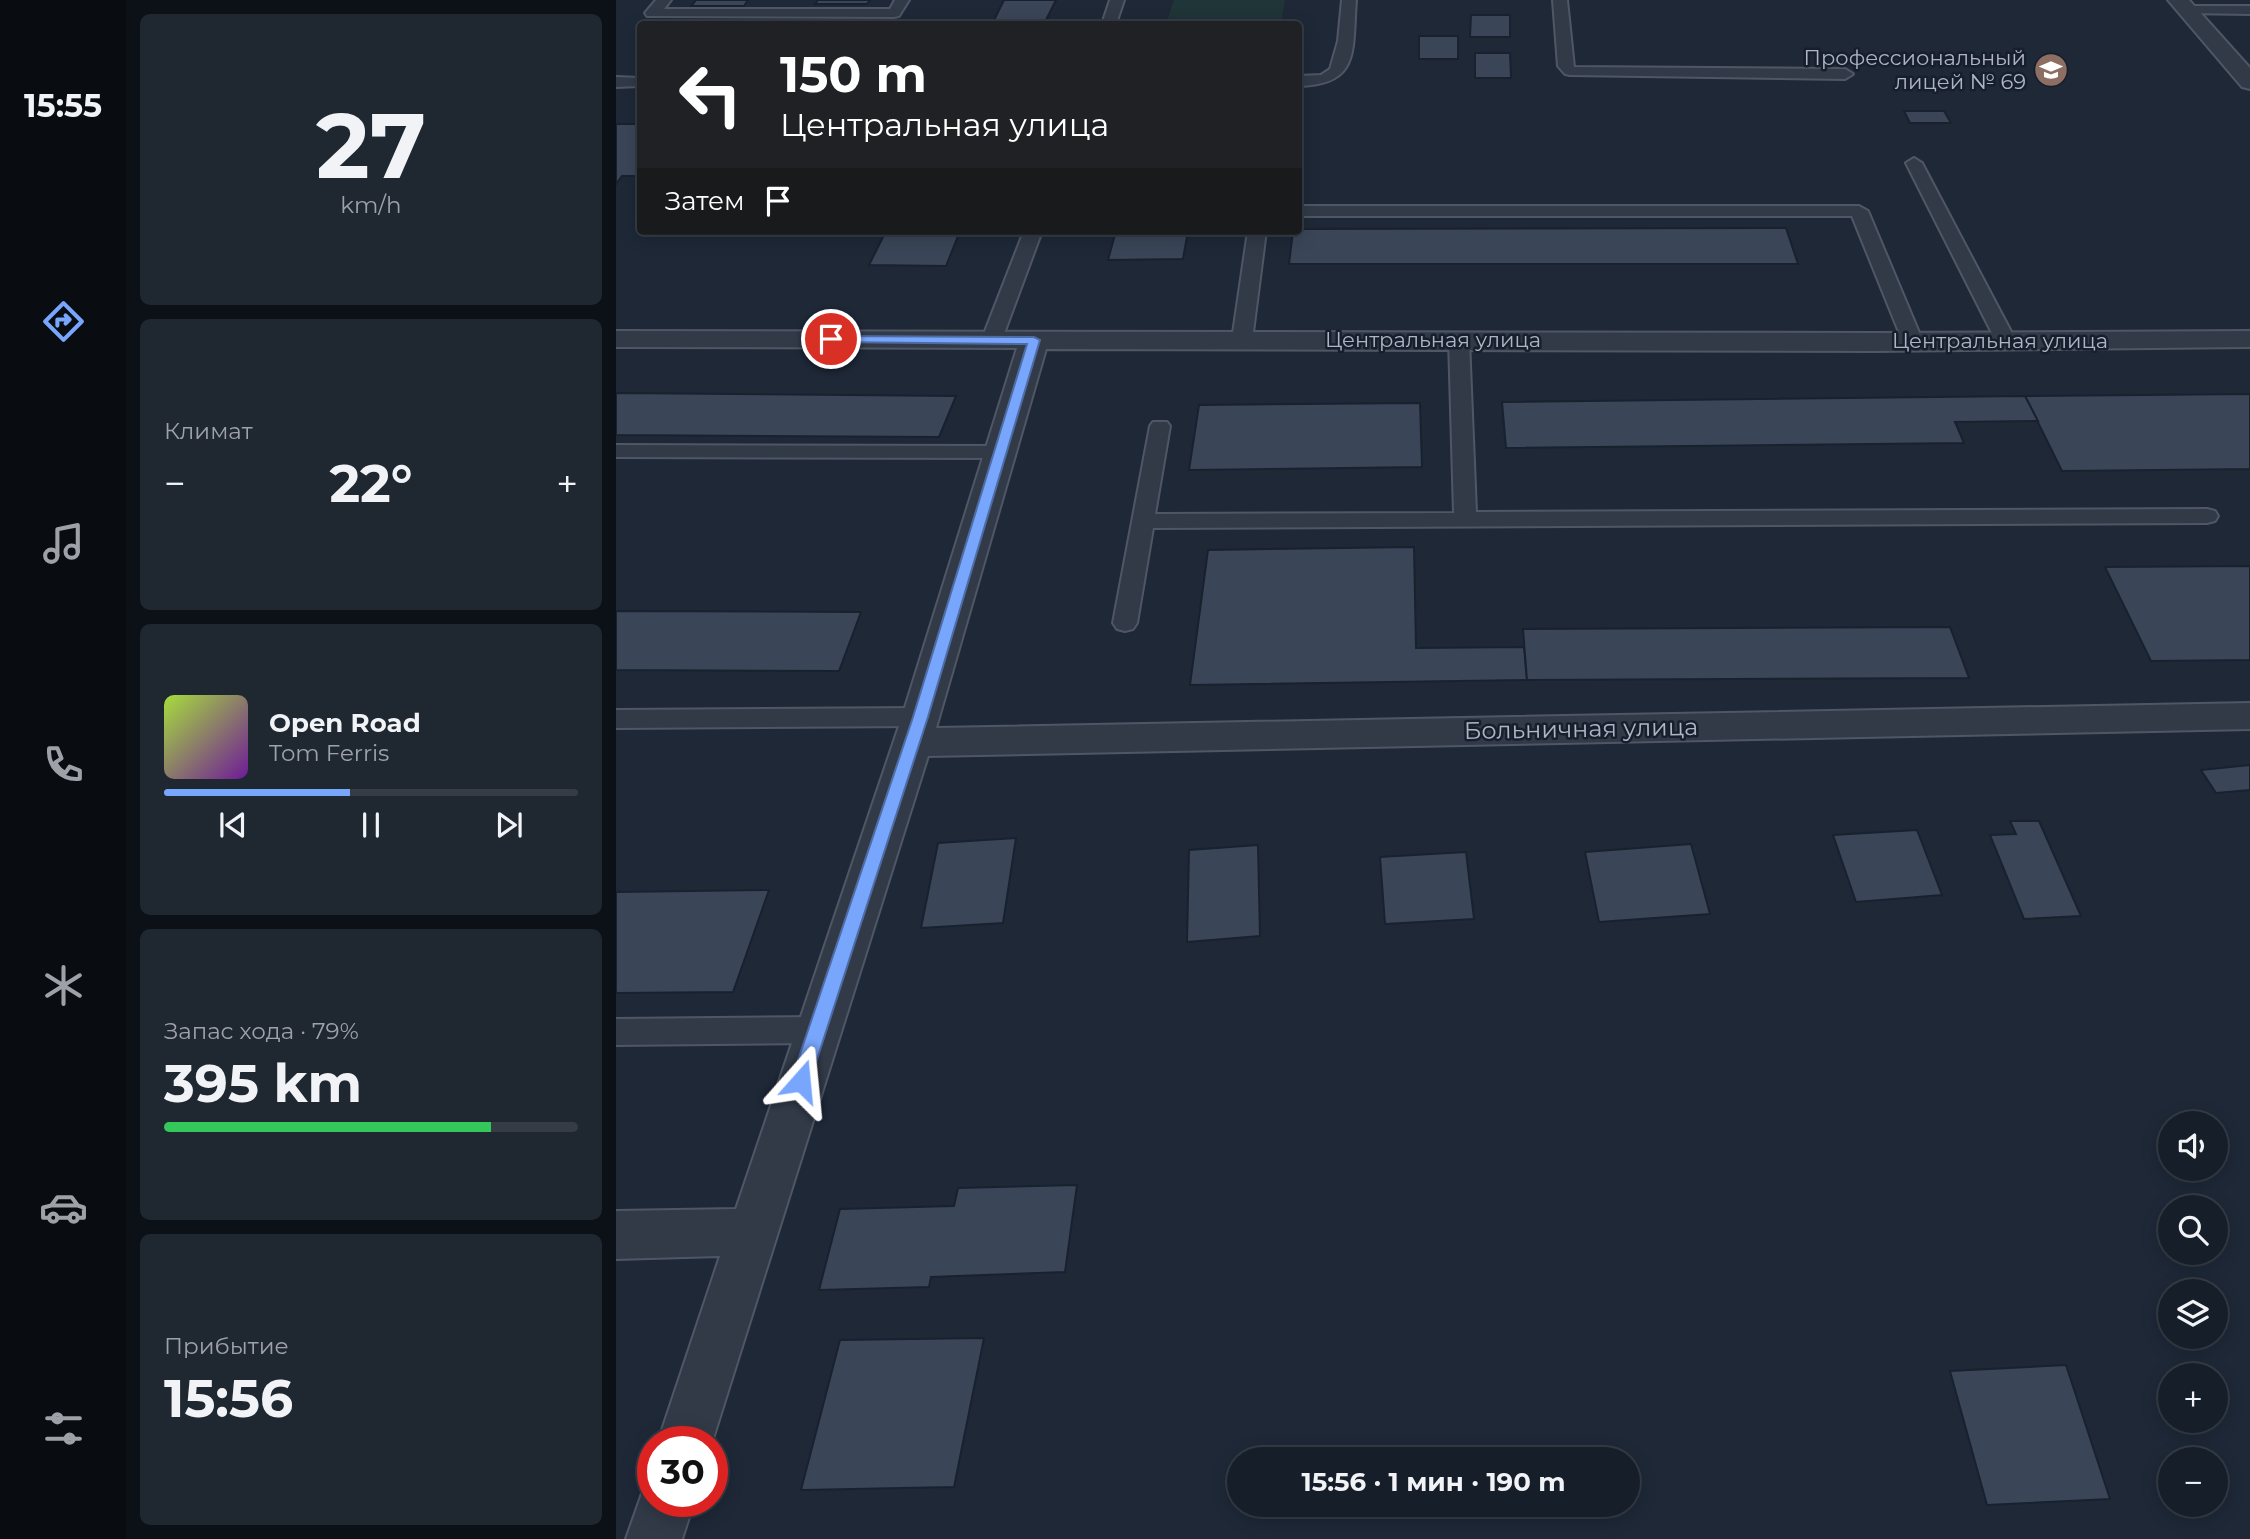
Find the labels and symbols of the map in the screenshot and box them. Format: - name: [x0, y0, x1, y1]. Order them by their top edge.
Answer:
- place label: Профессиональный лицей № 69: [1804, 45, 2026, 94]
- school or university icon: Профессиональный лицей № 69: [2032, 51, 2070, 89]
- pin: [801, 309, 861, 369]
- street label: Центральная улица: [1325, 327, 1541, 352]
- street label: Центральная улица: [1892, 328, 2108, 353]
- street label: Больничная улица: [1464, 712, 1698, 745]
- position arrow: [764, 1044, 838, 1118]
- speed limit sign: 30: [637, 1426, 728, 1517]

